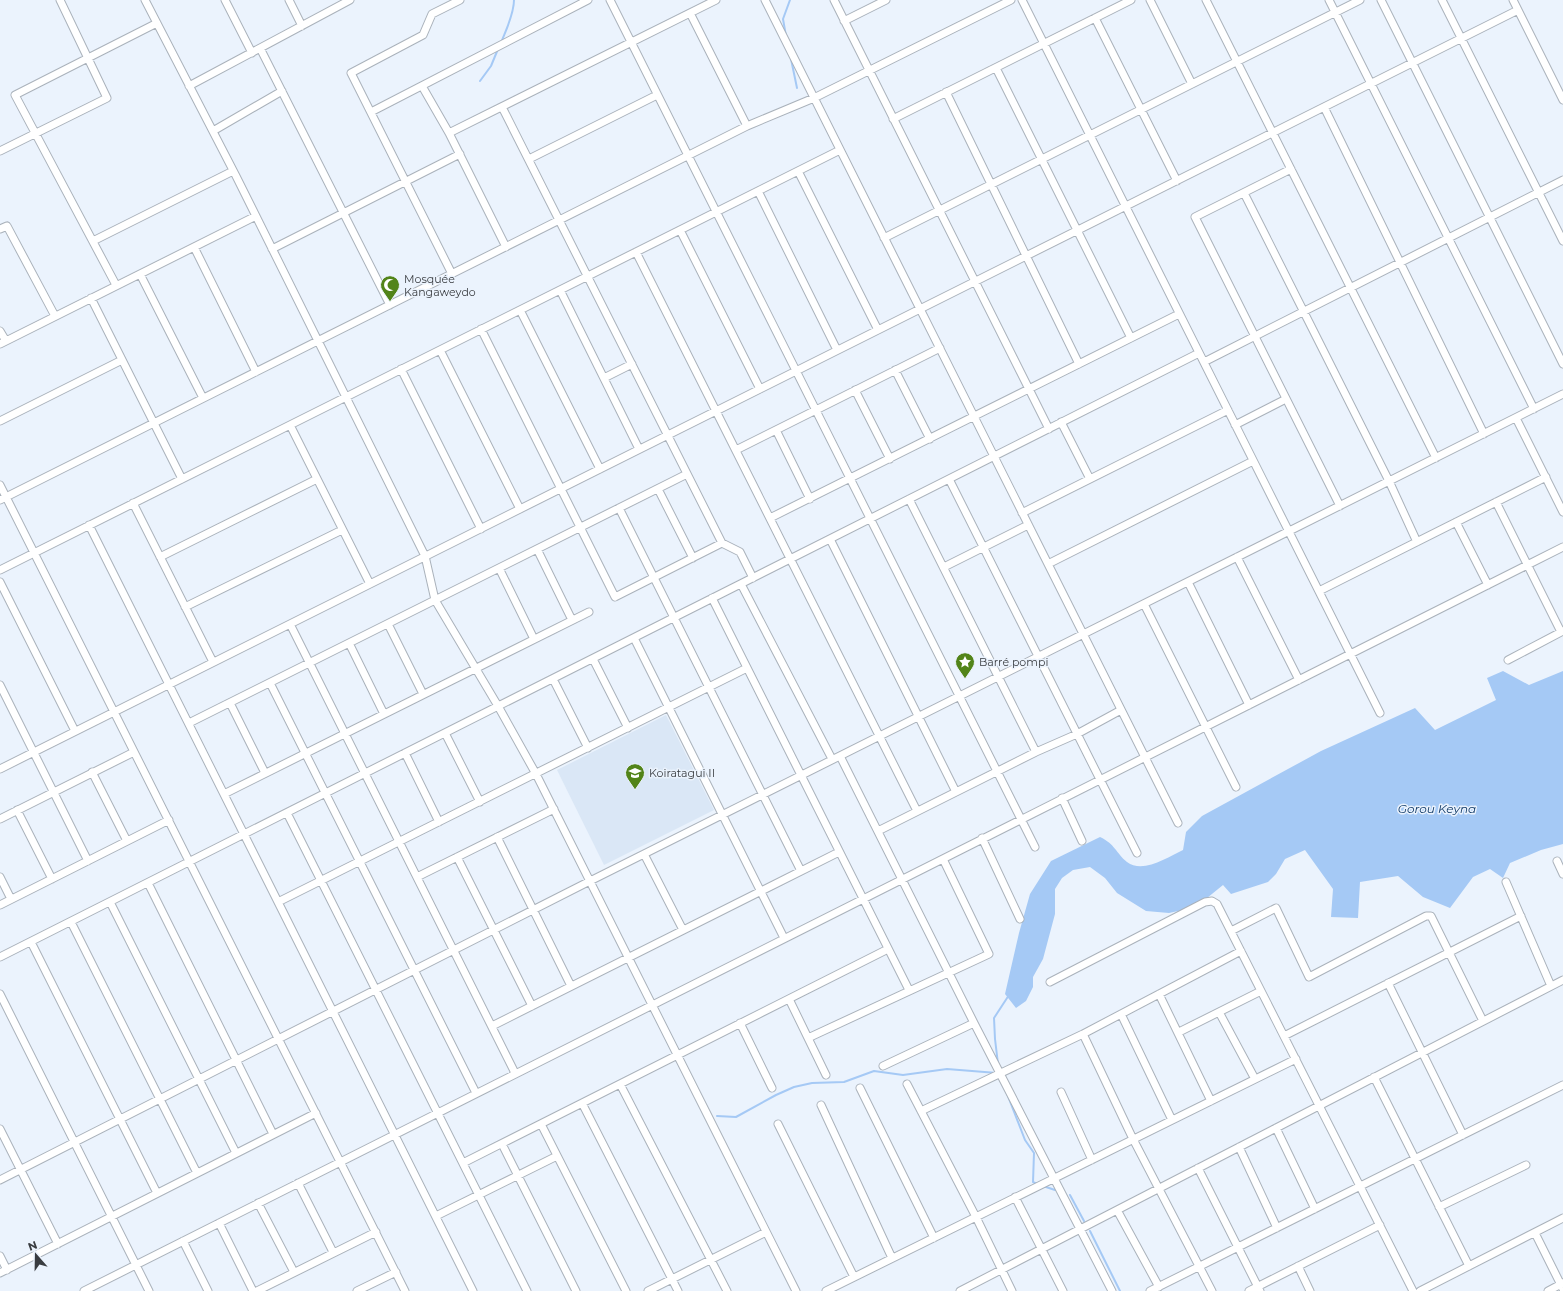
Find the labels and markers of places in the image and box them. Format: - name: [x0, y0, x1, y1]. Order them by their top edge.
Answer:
- place label: Mosquée Kangaweydo: [404, 272, 476, 299]
- mosque icon: Mosquée Kangaweydo: [379, 274, 401, 302]
- place icon: Barré pompi: [954, 651, 976, 679]
- place label: Barré pompi: [979, 655, 1048, 669]
- school or university icon: Koiratagui II: [624, 762, 646, 790]
- place label: Koiratagui II: [649, 766, 715, 780]

